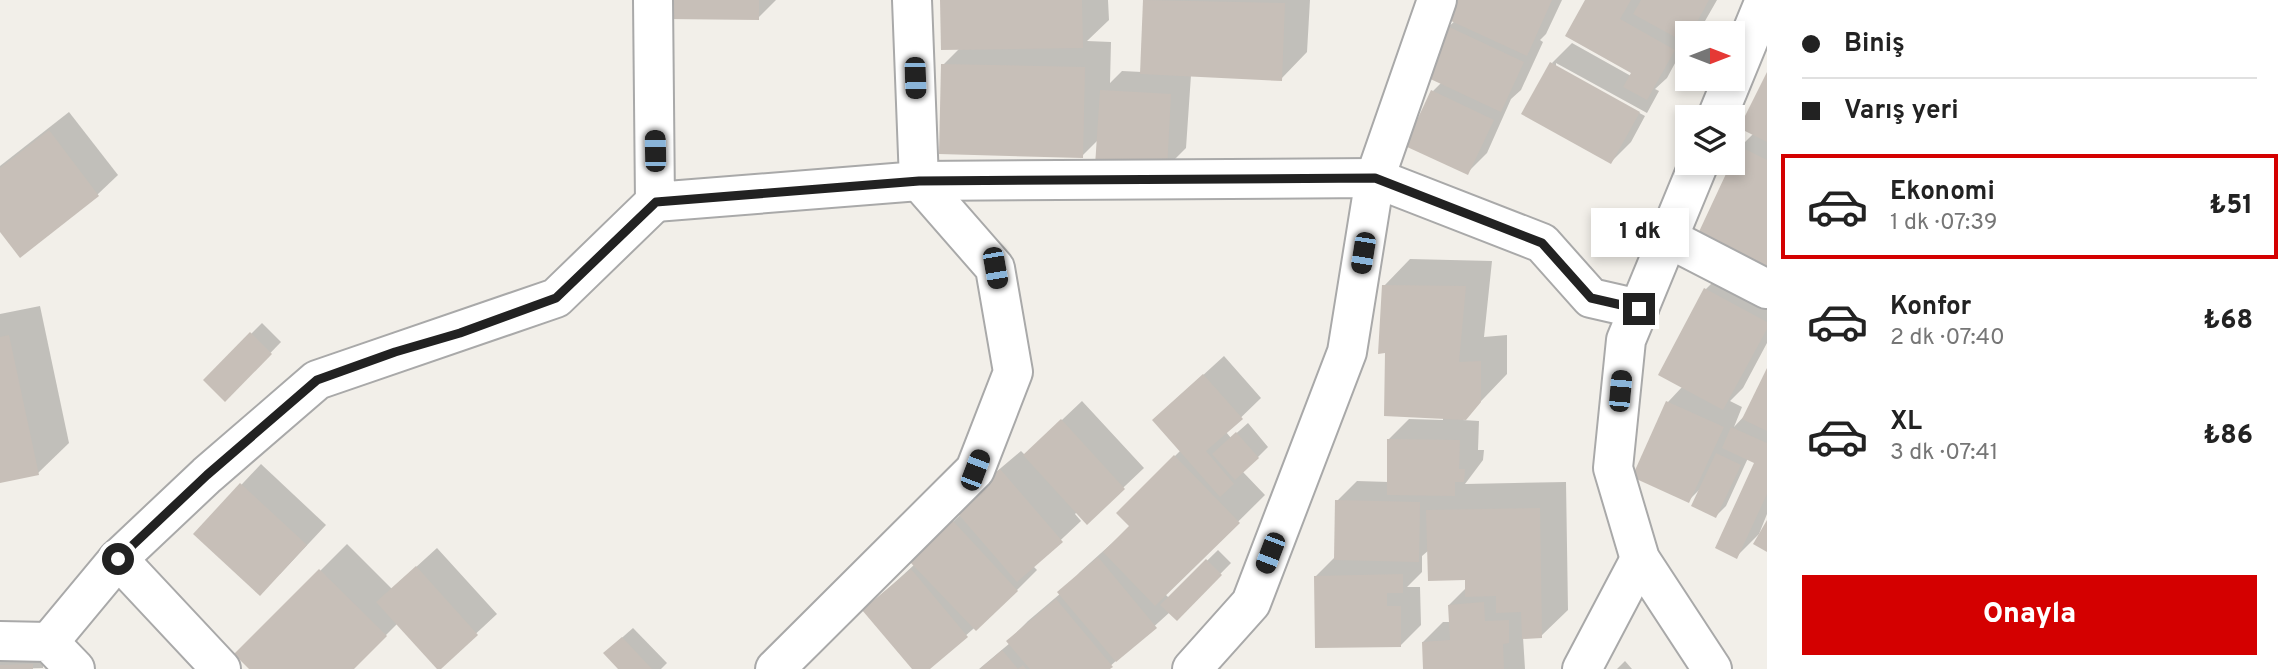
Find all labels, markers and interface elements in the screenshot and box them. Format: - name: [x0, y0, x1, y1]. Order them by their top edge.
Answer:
- north arrow: [1675, 21, 1745, 91]
- map controls: [1675, 21, 1745, 175]
- text: Biniş: [1844, 28, 1905, 61]
- car: [904, 57, 927, 99]
- text: Varış yeri: [1844, 95, 1959, 128]
- button: layers: [1675, 105, 1745, 175]
- car: [645, 130, 666, 172]
- icon: car: [1806, 175, 1869, 238]
- text: Ekonomi: [1890, 176, 1995, 209]
- text: ₺51: [2209, 190, 2253, 223]
- callout: 1 dk: [1590, 208, 1688, 256]
- text: 1 dk · 07:39: [1890, 209, 1997, 238]
- text: 1 dk: [1619, 218, 1661, 247]
- car: [1350, 231, 1377, 275]
- car: [982, 245, 1009, 291]
- icon: car: [1806, 290, 1869, 353]
- text: Konfor: [1890, 291, 1971, 324]
- route end: [1623, 293, 1655, 325]
- text: ₺68: [2203, 305, 2253, 338]
- text: 2 dk · 07:40: [1890, 324, 2005, 353]
- car: [1608, 369, 1633, 413]
- icon: car: [1806, 405, 1869, 468]
- text: XL: [1890, 406, 1922, 439]
- text: ₺86: [2203, 420, 2253, 453]
- text: 3 dk · 07:41: [1890, 439, 1998, 468]
- car: [958, 447, 993, 493]
- car: [1253, 530, 1288, 576]
- route start: [102, 543, 134, 575]
- button: Onayla: [1802, 575, 2257, 655]

